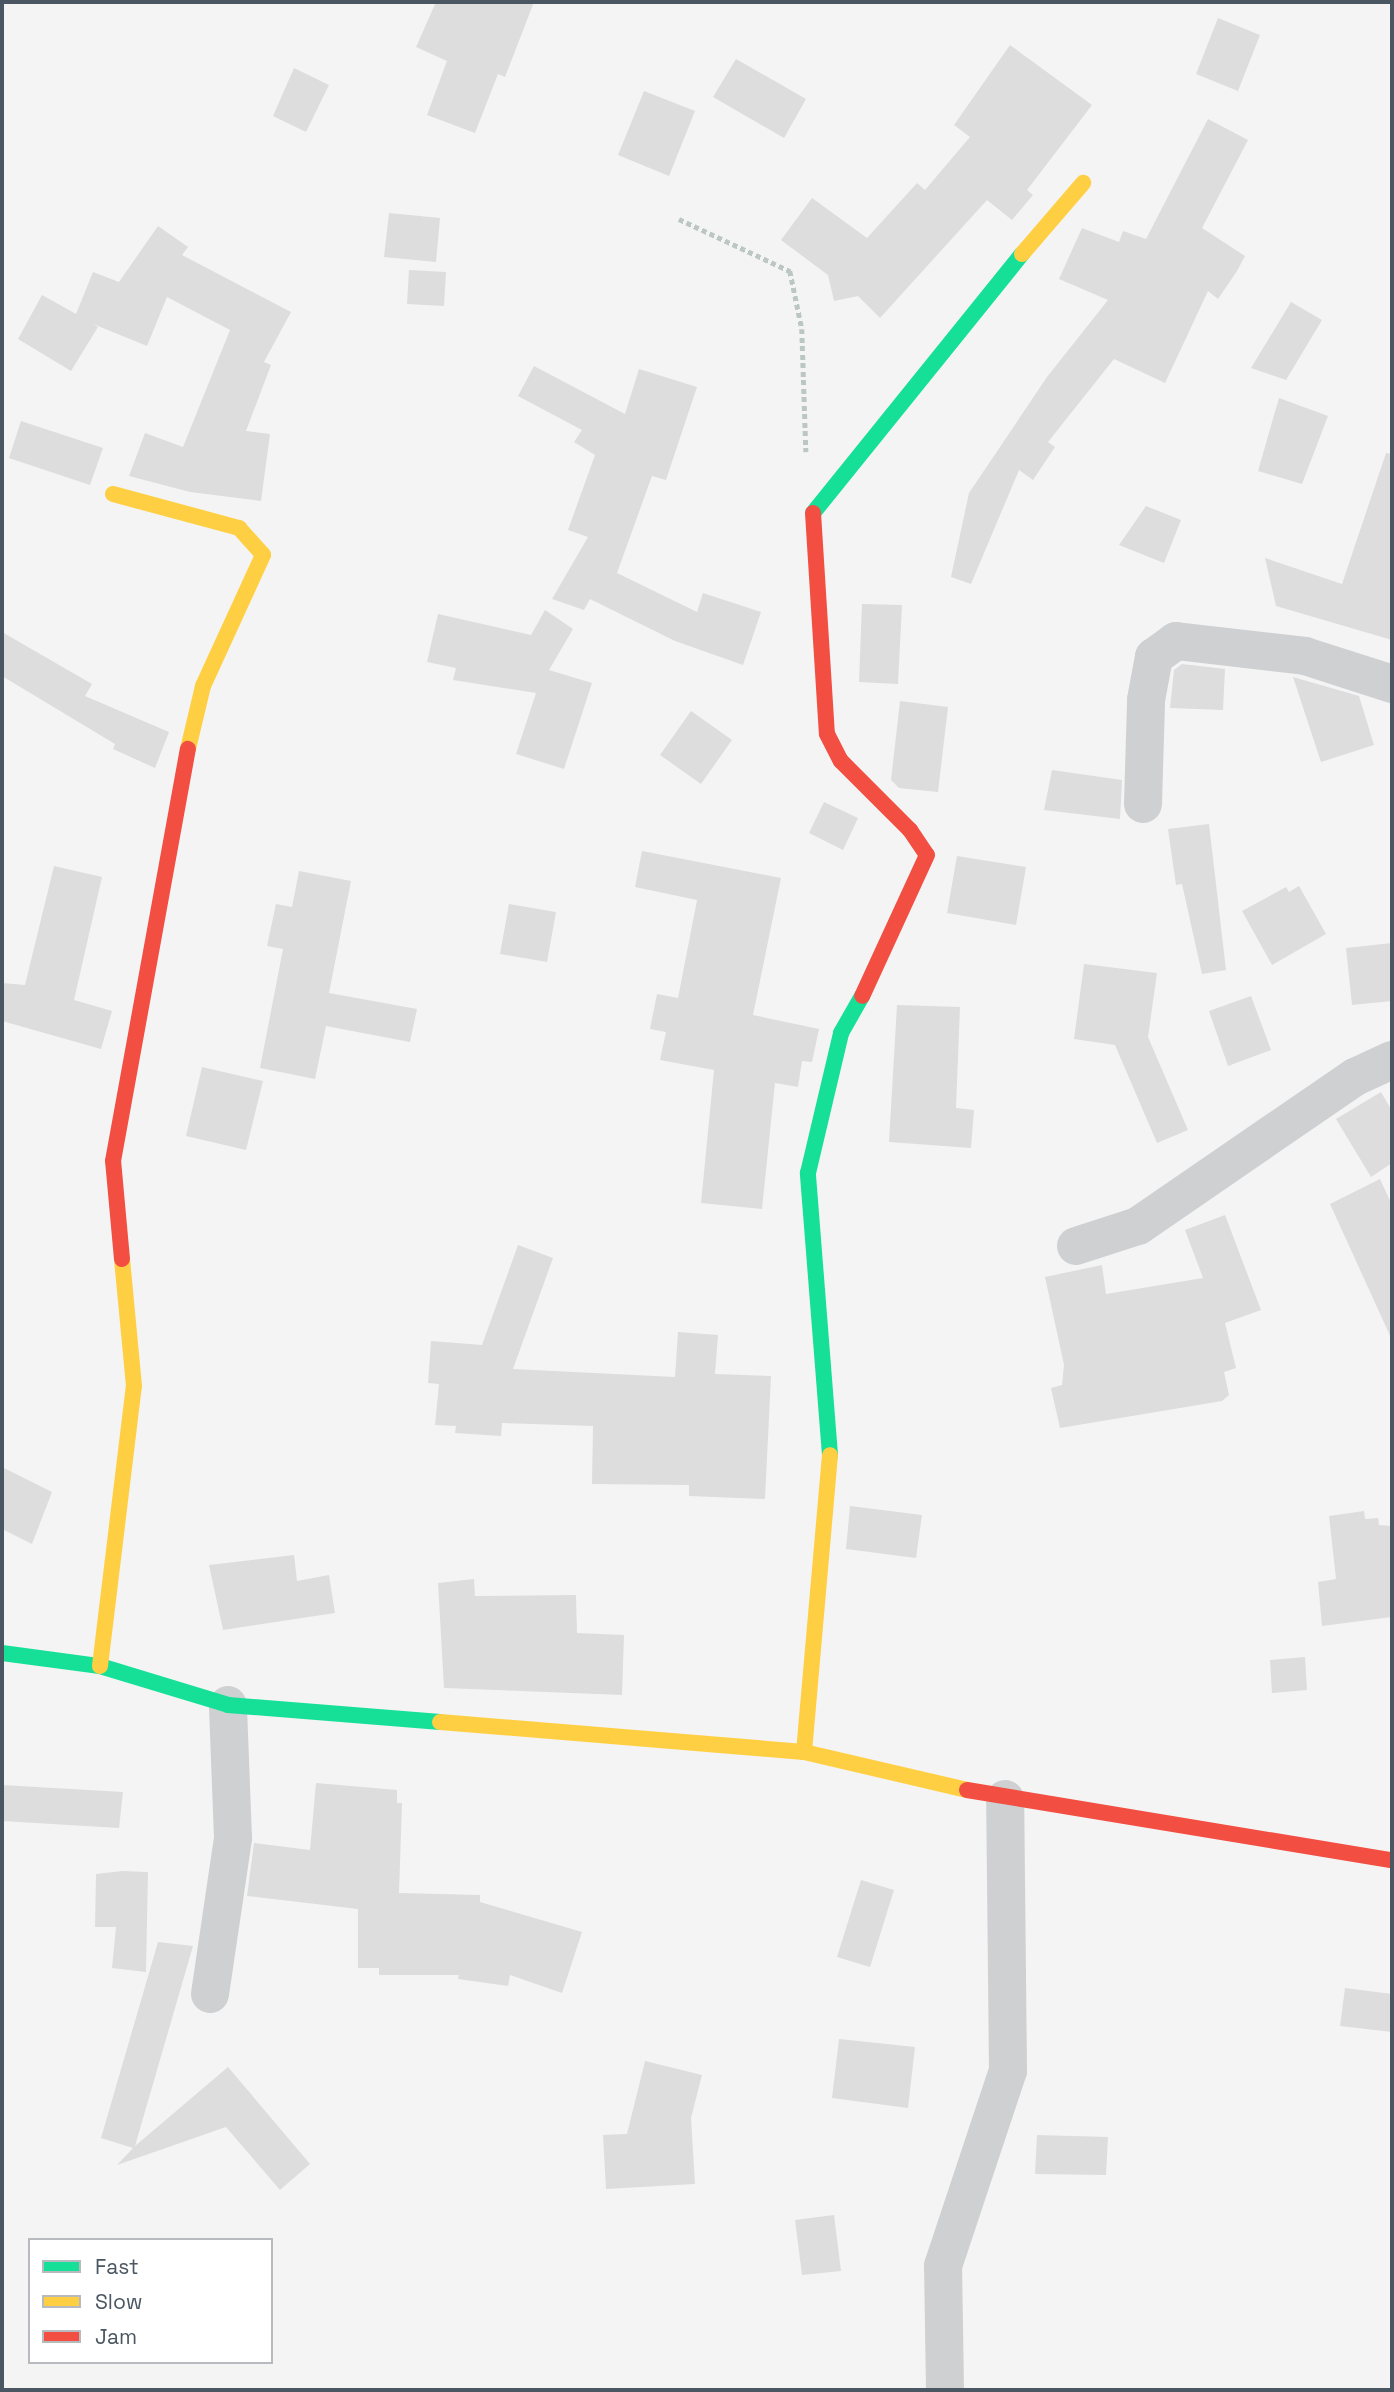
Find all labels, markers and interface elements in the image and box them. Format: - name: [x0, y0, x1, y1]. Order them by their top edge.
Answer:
- legend: [28, 2238, 273, 2364]
- text: Fast: [95, 2253, 139, 2280]
- text: Slow: [95, 2288, 143, 2315]
- text: Jam: [95, 2323, 137, 2350]

